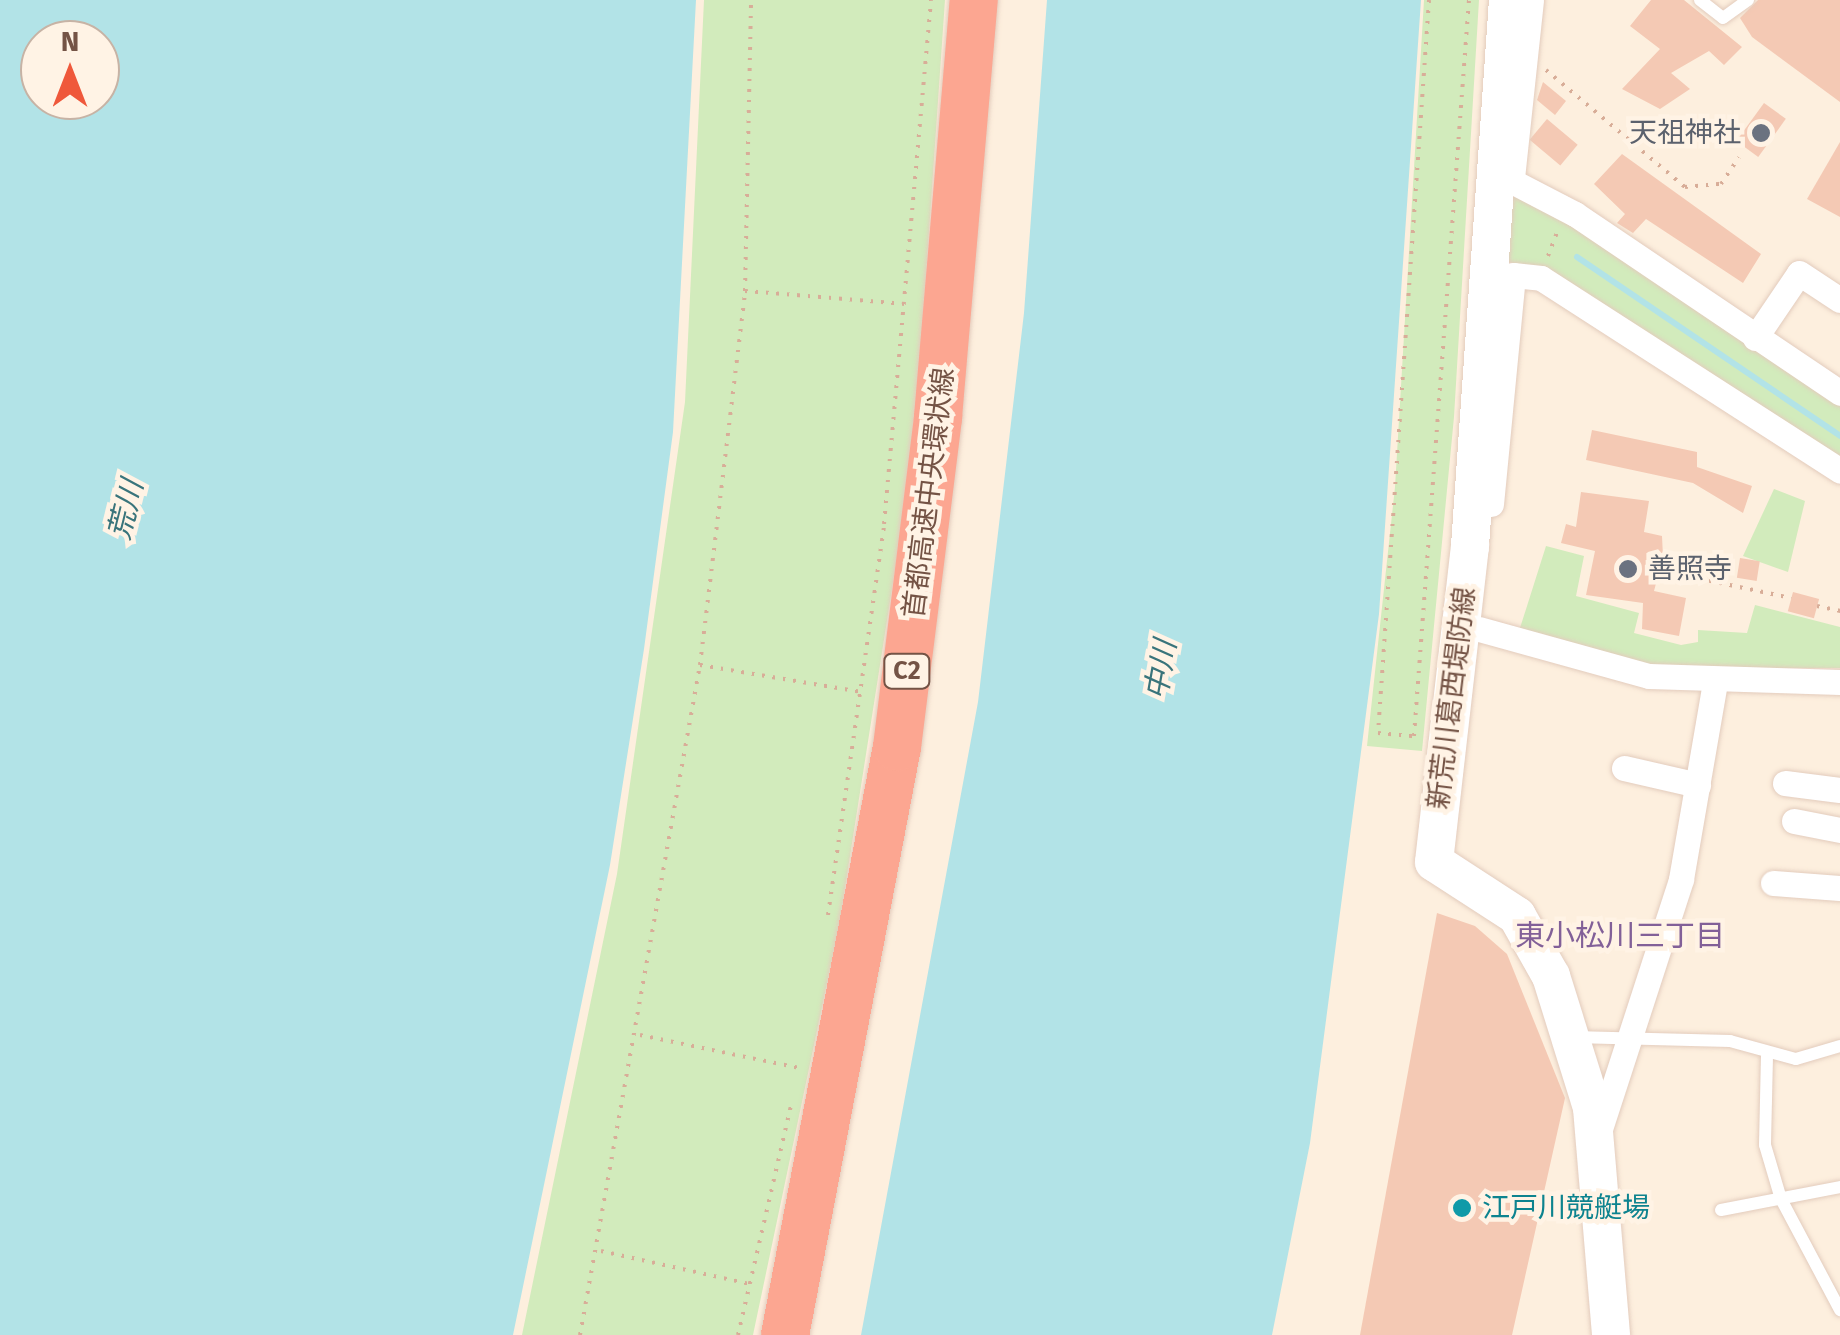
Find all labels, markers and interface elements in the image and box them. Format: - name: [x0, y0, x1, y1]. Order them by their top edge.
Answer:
- north arrow: [20, 20, 120, 120]
- text: N: [61, 25, 79, 58]
- place label: 天祖神社: [1629, 116, 1741, 150]
- marker: 天祖神社: [1750, 122, 1772, 144]
- street label: 首都高速中央環状線: [897, 366, 961, 620]
- water label: 荒川: [101, 477, 151, 543]
- place label: 善照寺: [1648, 552, 1732, 586]
- marker: 善照寺: [1617, 558, 1639, 580]
- street label: 新荒川葛西堤防線: [1422, 585, 1482, 811]
- water label: 中川: [1138, 637, 1184, 703]
- road number: C2: [882, 651, 932, 691]
- district label: 東小松川三丁目: [1515, 918, 1725, 954]
- place label: 江戸川競艇場: [1482, 1191, 1650, 1225]
- marker: 江戸川競艇場: [1451, 1197, 1473, 1219]

